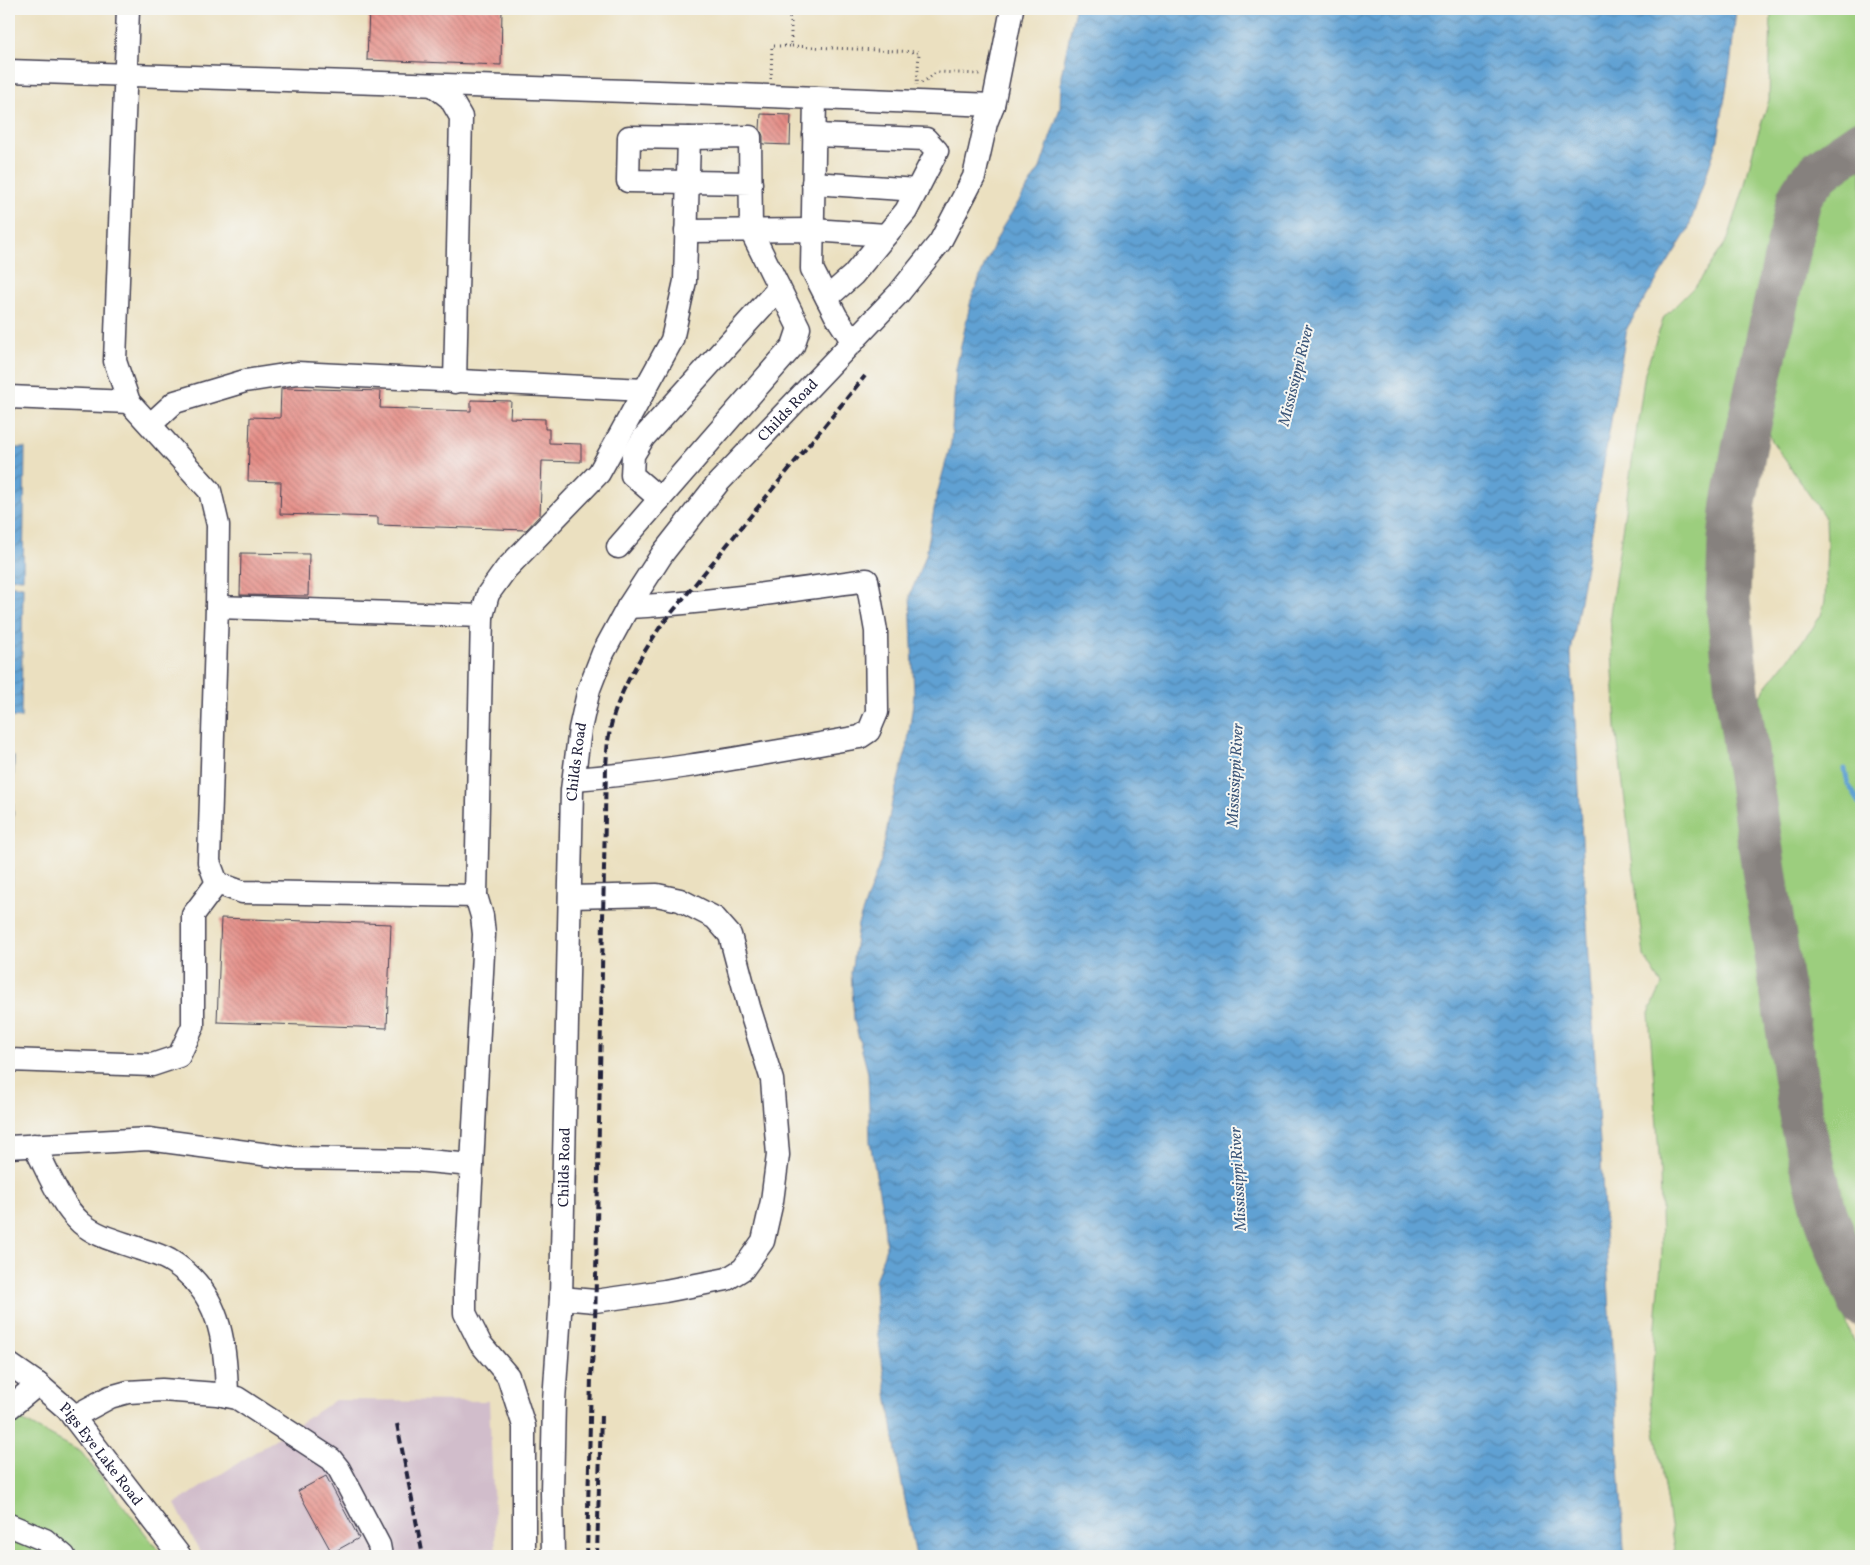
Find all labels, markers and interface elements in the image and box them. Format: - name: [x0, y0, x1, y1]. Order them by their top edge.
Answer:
- water label: Mississippi River: [1273, 321, 1320, 429]
- street label: Childs Road: [754, 375, 824, 447]
- street label: Childs Road: [563, 720, 593, 801]
- water label: Mississippi River: [1222, 722, 1250, 829]
- water label: Mississippi River: [1225, 1125, 1253, 1232]
- street label: Childs Road: [554, 1127, 577, 1207]
- street label: Pigs Eye Lake Road: [54, 1398, 147, 1511]

